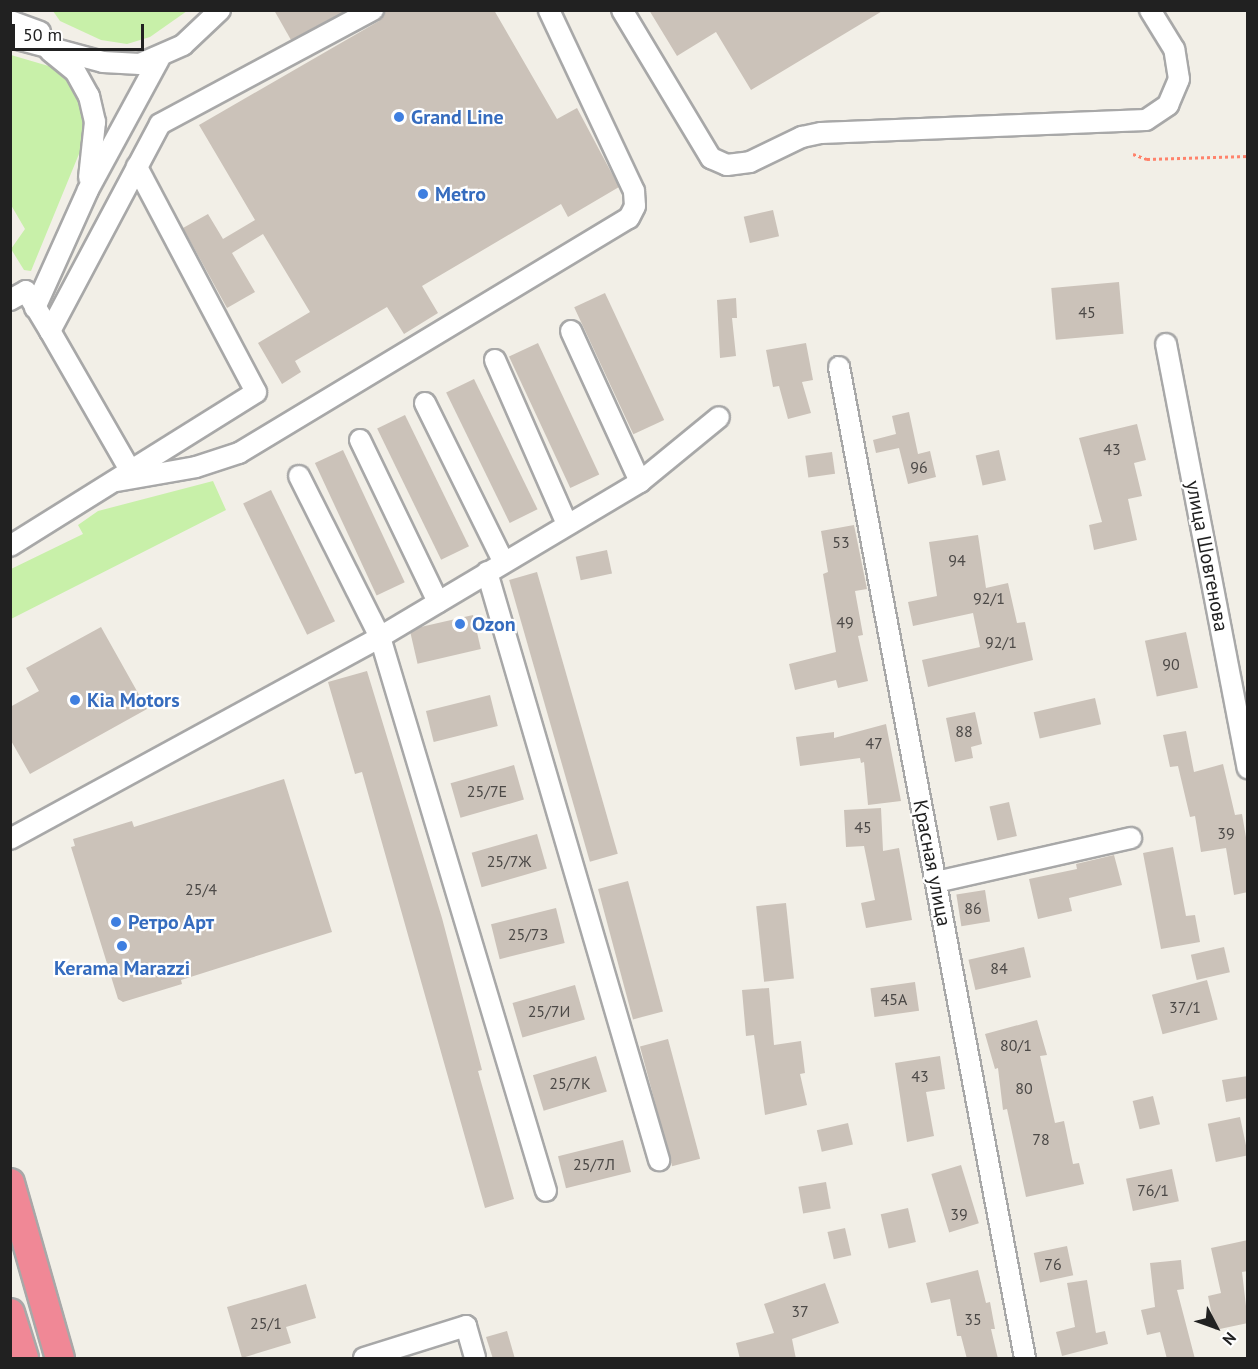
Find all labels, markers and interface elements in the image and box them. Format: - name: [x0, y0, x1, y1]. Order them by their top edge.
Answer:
- scale bar: [15, 12, 147, 50]
- text: 50 m: [23, 23, 62, 46]
- place label: Grand Line: [411, 105, 504, 129]
- marker: Grand Line: [392, 110, 406, 124]
- place label: Metro: [435, 182, 486, 206]
- marker: Metro: [416, 187, 430, 201]
- house number: 45: [1078, 302, 1096, 322]
- house number: 43: [1103, 439, 1121, 459]
- house number: 96: [910, 457, 928, 477]
- street label: улица Шовгенова: [1181, 479, 1233, 633]
- house number: 53: [832, 532, 850, 552]
- house number: 94: [948, 550, 966, 570]
- house number: 92/1: [973, 588, 1005, 608]
- place label: Ozon: [472, 612, 516, 636]
- house number: 49: [836, 612, 854, 632]
- marker: Ozon: [453, 617, 467, 631]
- house number: 92/1: [985, 632, 1017, 652]
- house number: 90: [1162, 654, 1180, 674]
- place label: Kia Motors: [87, 688, 180, 712]
- marker: Kia Motors: [68, 693, 82, 707]
- house number: 88: [955, 721, 973, 741]
- house number: 47: [865, 733, 883, 753]
- house number: 25/7Е: [467, 781, 507, 801]
- street label: Красная улица: [908, 798, 956, 928]
- house number: 45: [854, 817, 872, 837]
- house number: 39: [1217, 823, 1235, 843]
- house number: 25/7Ж: [487, 851, 531, 871]
- house number: 25/4: [185, 879, 217, 899]
- house number: 86: [964, 898, 982, 918]
- place label: Ретро Арт: [128, 910, 215, 934]
- marker: Ретро Арт: [109, 915, 123, 929]
- house number: 25/7З: [508, 924, 548, 944]
- marker: Kerama Marazzi: [115, 939, 129, 953]
- place label: Kerama Marazzi: [54, 956, 190, 980]
- house number: 84: [990, 958, 1008, 978]
- house number: 45А: [881, 989, 907, 1009]
- house number: 37/1: [1169, 997, 1201, 1017]
- house number: 25/7И: [528, 1001, 570, 1021]
- house number: 80/1: [1000, 1035, 1032, 1055]
- house number: 43: [911, 1066, 929, 1086]
- house number: 25/7К: [549, 1073, 591, 1093]
- house number: 80: [1015, 1078, 1033, 1098]
- house number: 78: [1032, 1129, 1050, 1149]
- house number: 25/7Л: [573, 1154, 615, 1174]
- house number: 76/1: [1137, 1180, 1169, 1200]
- house number: 39: [950, 1204, 968, 1224]
- house number: 76: [1044, 1254, 1062, 1274]
- north arrow: [1186, 1297, 1246, 1357]
- house number: 37: [791, 1301, 809, 1321]
- house number: 35: [964, 1309, 982, 1329]
- house number: 25/1: [250, 1313, 282, 1333]
- text: N: [1219, 1328, 1241, 1349]

